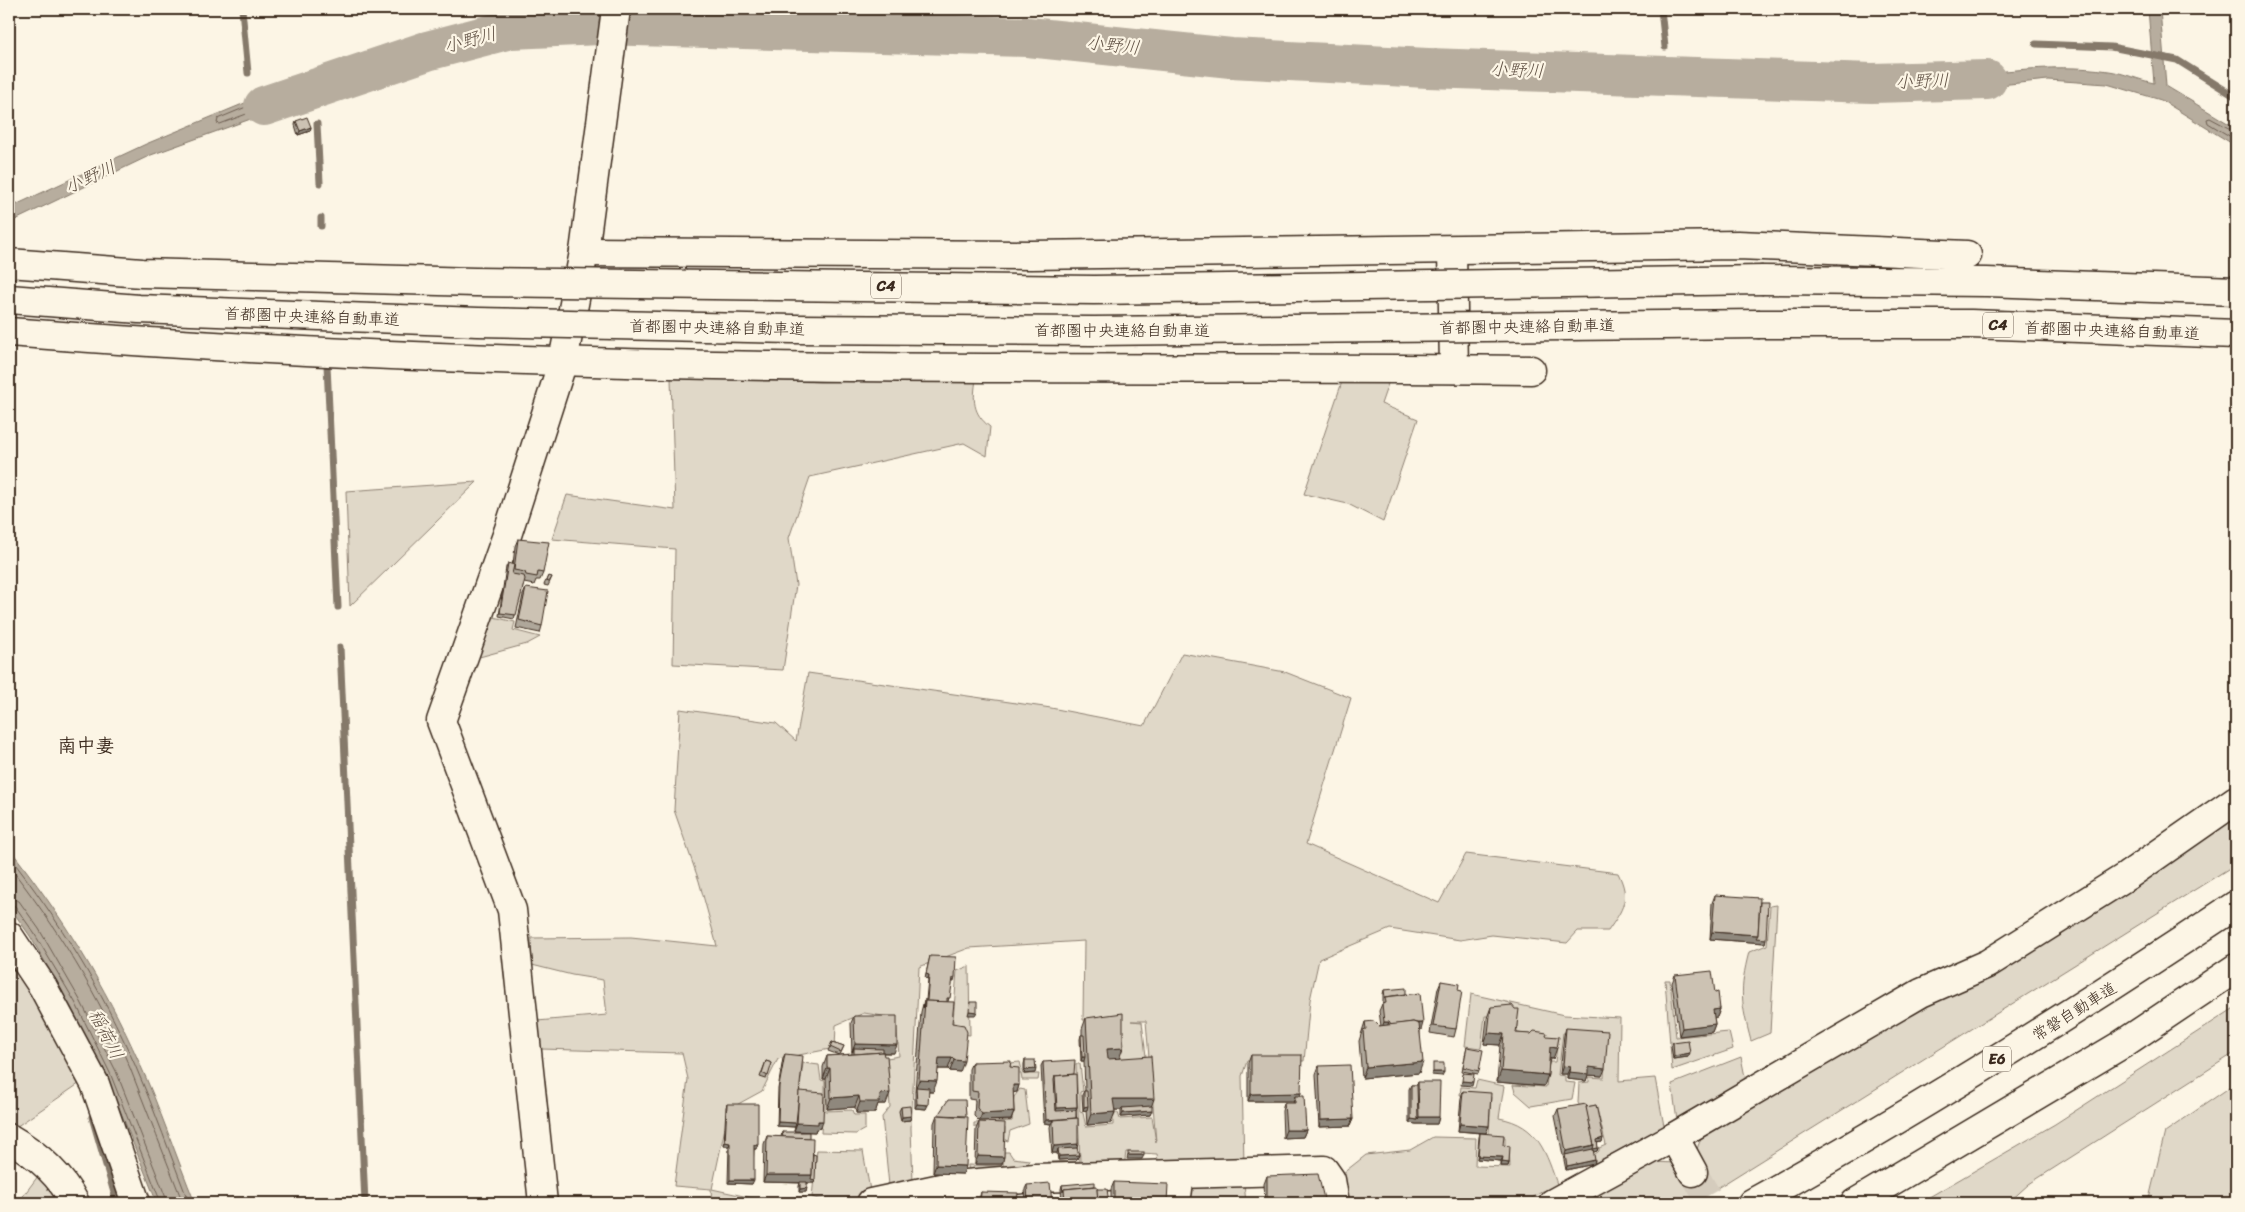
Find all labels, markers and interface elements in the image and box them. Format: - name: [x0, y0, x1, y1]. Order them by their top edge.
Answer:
- water label: 小野川: [440, 18, 500, 62]
- water label: 小野川: [1084, 26, 1142, 64]
- water label: 小野川: [1489, 53, 1545, 87]
- water label: 小野川: [1894, 64, 1950, 98]
- water label: 小野川: [59, 151, 121, 203]
- road number: C4: [871, 274, 901, 298]
- street label: 首都圏中央連絡自動車道: [224, 299, 400, 334]
- street label: 首都圏中央連絡自動車道: [1439, 310, 1615, 343]
- street label: 首都圏中央連絡自動車道: [629, 311, 805, 344]
- road number: C4: [1983, 312, 2013, 338]
- street label: 首都圏中央連絡自動車道: [2024, 313, 2200, 348]
- street label: 首都圏中央連絡自動車道: [1034, 316, 1210, 345]
- district label: 南中妻: [57, 729, 115, 762]
- street label: 常磐自動車道: [2026, 974, 2123, 1049]
- water label: 稲荷川: [79, 1003, 133, 1065]
- road number: E6: [1983, 1046, 2011, 1072]

